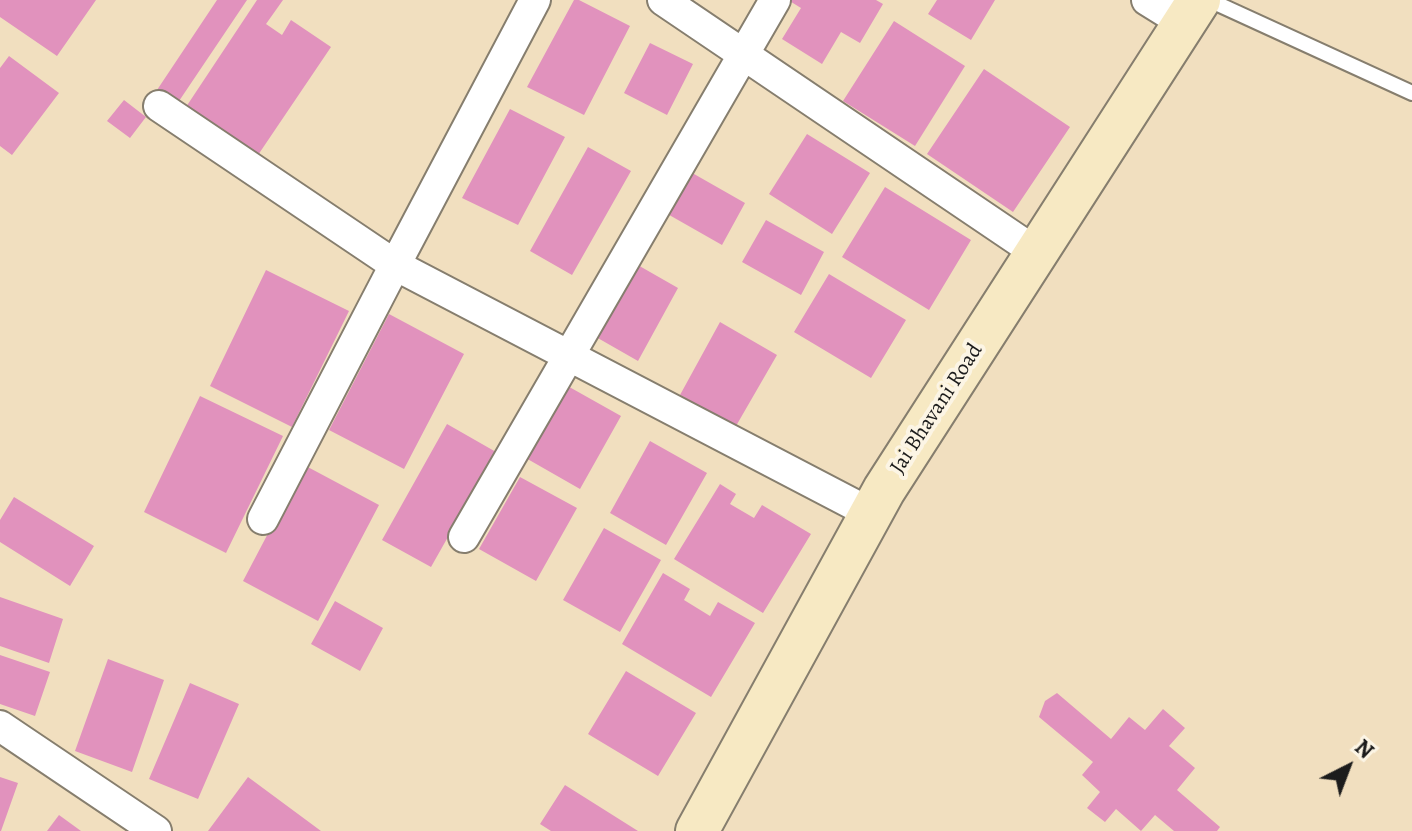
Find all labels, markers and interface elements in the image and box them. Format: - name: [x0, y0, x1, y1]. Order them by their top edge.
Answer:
- street label: Jai Bhavani Road: [885, 339, 989, 479]
- north arrow: [1308, 727, 1388, 807]
- text: N: [1348, 733, 1380, 766]

